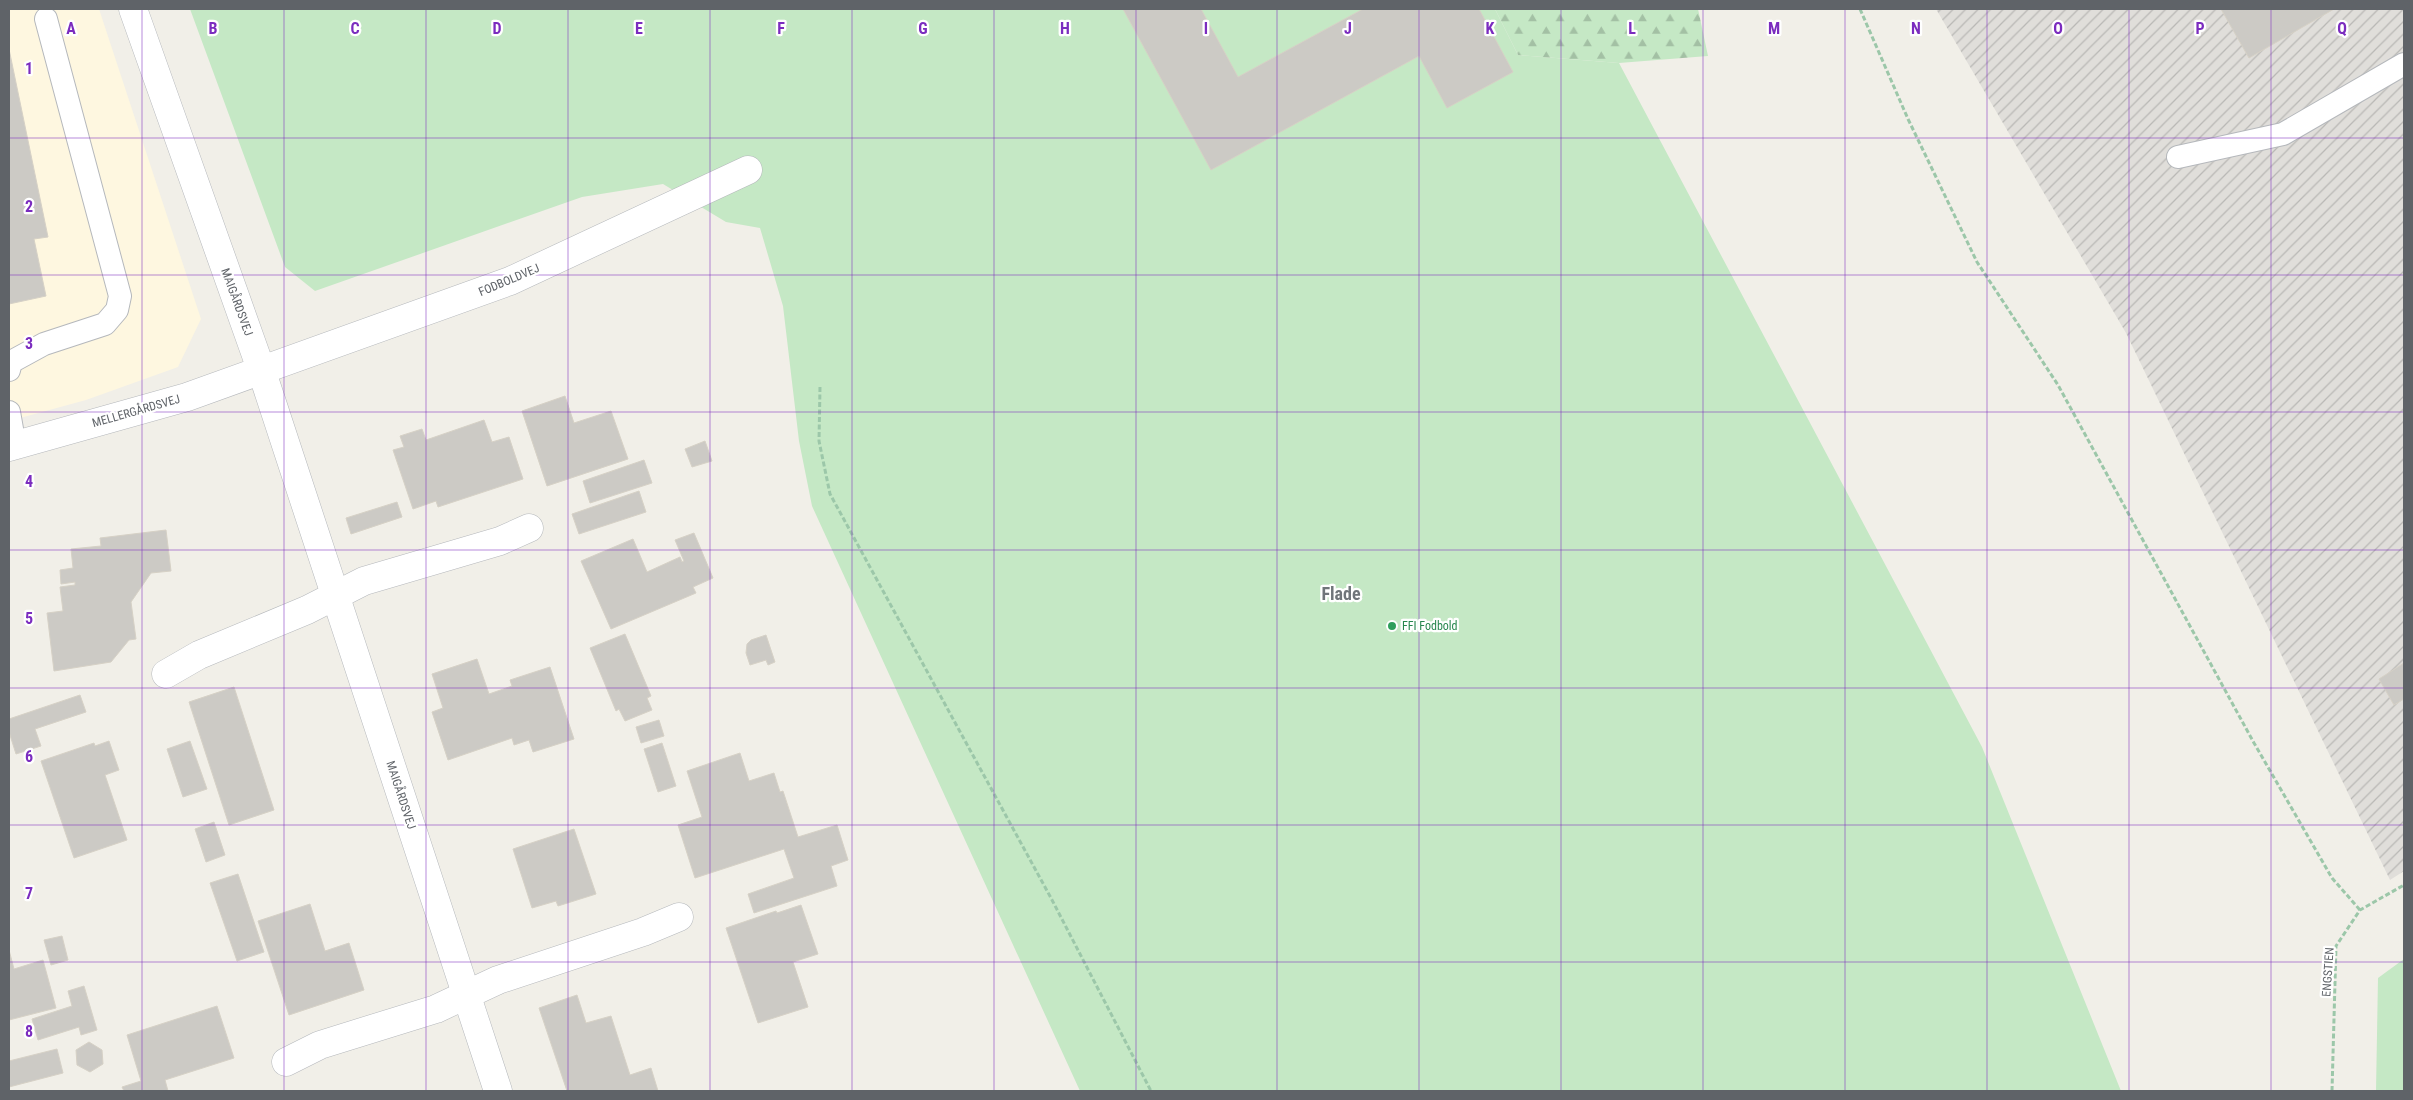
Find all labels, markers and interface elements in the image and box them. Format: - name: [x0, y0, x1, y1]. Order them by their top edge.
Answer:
- text: A: [66, 19, 76, 38]
- text: B: [209, 19, 218, 38]
- text: C: [350, 19, 360, 38]
- text: D: [492, 19, 502, 38]
- text: E: [635, 19, 643, 38]
- text: F: [777, 19, 785, 38]
- text: G: [918, 19, 928, 38]
- text: H: [1060, 19, 1070, 38]
- text: I: [1204, 19, 1208, 38]
- text: J: [1344, 19, 1352, 38]
- text: K: [1486, 19, 1495, 38]
- text: L: [1628, 19, 1636, 38]
- text: M: [1768, 19, 1780, 38]
- text: N: [1911, 19, 1921, 38]
- text: O: [2053, 19, 2063, 38]
- text: P: [2195, 19, 2205, 38]
- text: Q: [2337, 19, 2347, 38]
- text: 1: [25, 59, 33, 78]
- text: 2: [25, 197, 33, 216]
- street label: FODBOLDVEJ: [477, 261, 541, 299]
- street label: MAIGÅRDSVEJ: [218, 266, 258, 338]
- text: 3: [25, 334, 33, 353]
- street label: MELLERGÅRDSVEJ: [90, 390, 182, 430]
- text: 4: [25, 472, 33, 491]
- district label: Flade: [1321, 583, 1361, 604]
- text: 5: [25, 609, 33, 628]
- place label: FFI Fodbold: [1402, 619, 1458, 633]
- marker: FFI Fodbold: [1386, 620, 1398, 632]
- text: 6: [25, 747, 33, 766]
- street label: MAIGÅRDSVEJ: [383, 758, 421, 831]
- text: 7: [25, 884, 33, 903]
- street label: ENGSTIEN: [2319, 947, 2337, 997]
- text: 8: [25, 1022, 33, 1041]

